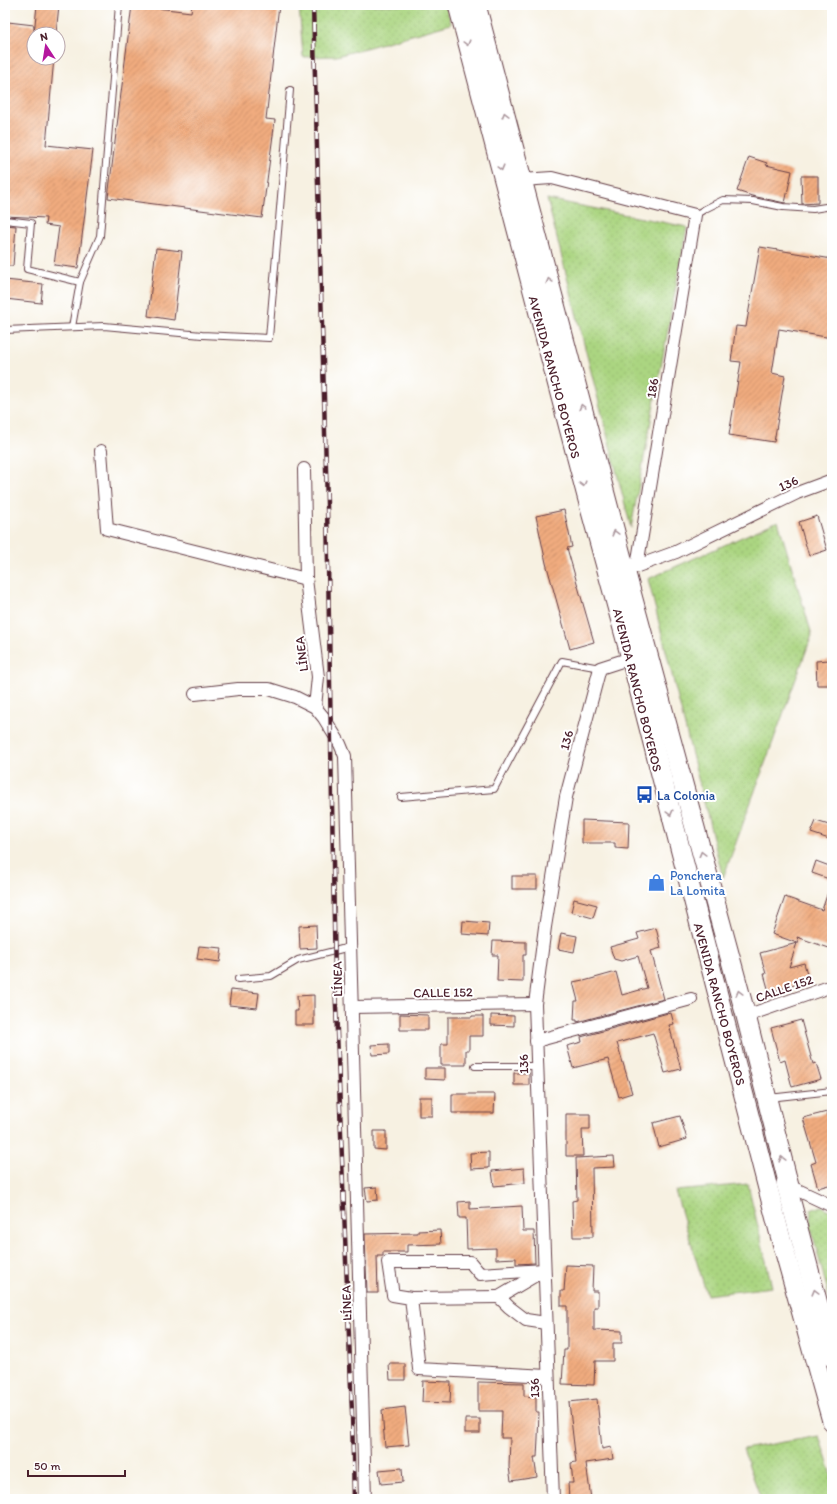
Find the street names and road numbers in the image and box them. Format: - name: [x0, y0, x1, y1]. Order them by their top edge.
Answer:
- street label: AVENIDA RANCHO BOYEROS: [526, 294, 583, 460]
- street label: 186: [644, 377, 661, 399]
- street label: 136: [776, 472, 800, 494]
- street label: AVENIDA RANCHO BOYEROS: [610, 607, 665, 773]
- street label: LÍNEA: [292, 635, 311, 673]
- street label: 136: [557, 728, 576, 752]
- street label: AVENIDA RANCHO BOYEROS: [691, 921, 748, 1087]
- street label: LÍNEA: [330, 960, 345, 997]
- street label: CALLE 152: [753, 972, 815, 1005]
- street label: CALLE 152: [413, 984, 473, 1001]
- street label: 136: [516, 1054, 531, 1074]
- street label: LÍNEA: [338, 1284, 355, 1321]
- street label: 136: [527, 1378, 542, 1398]

